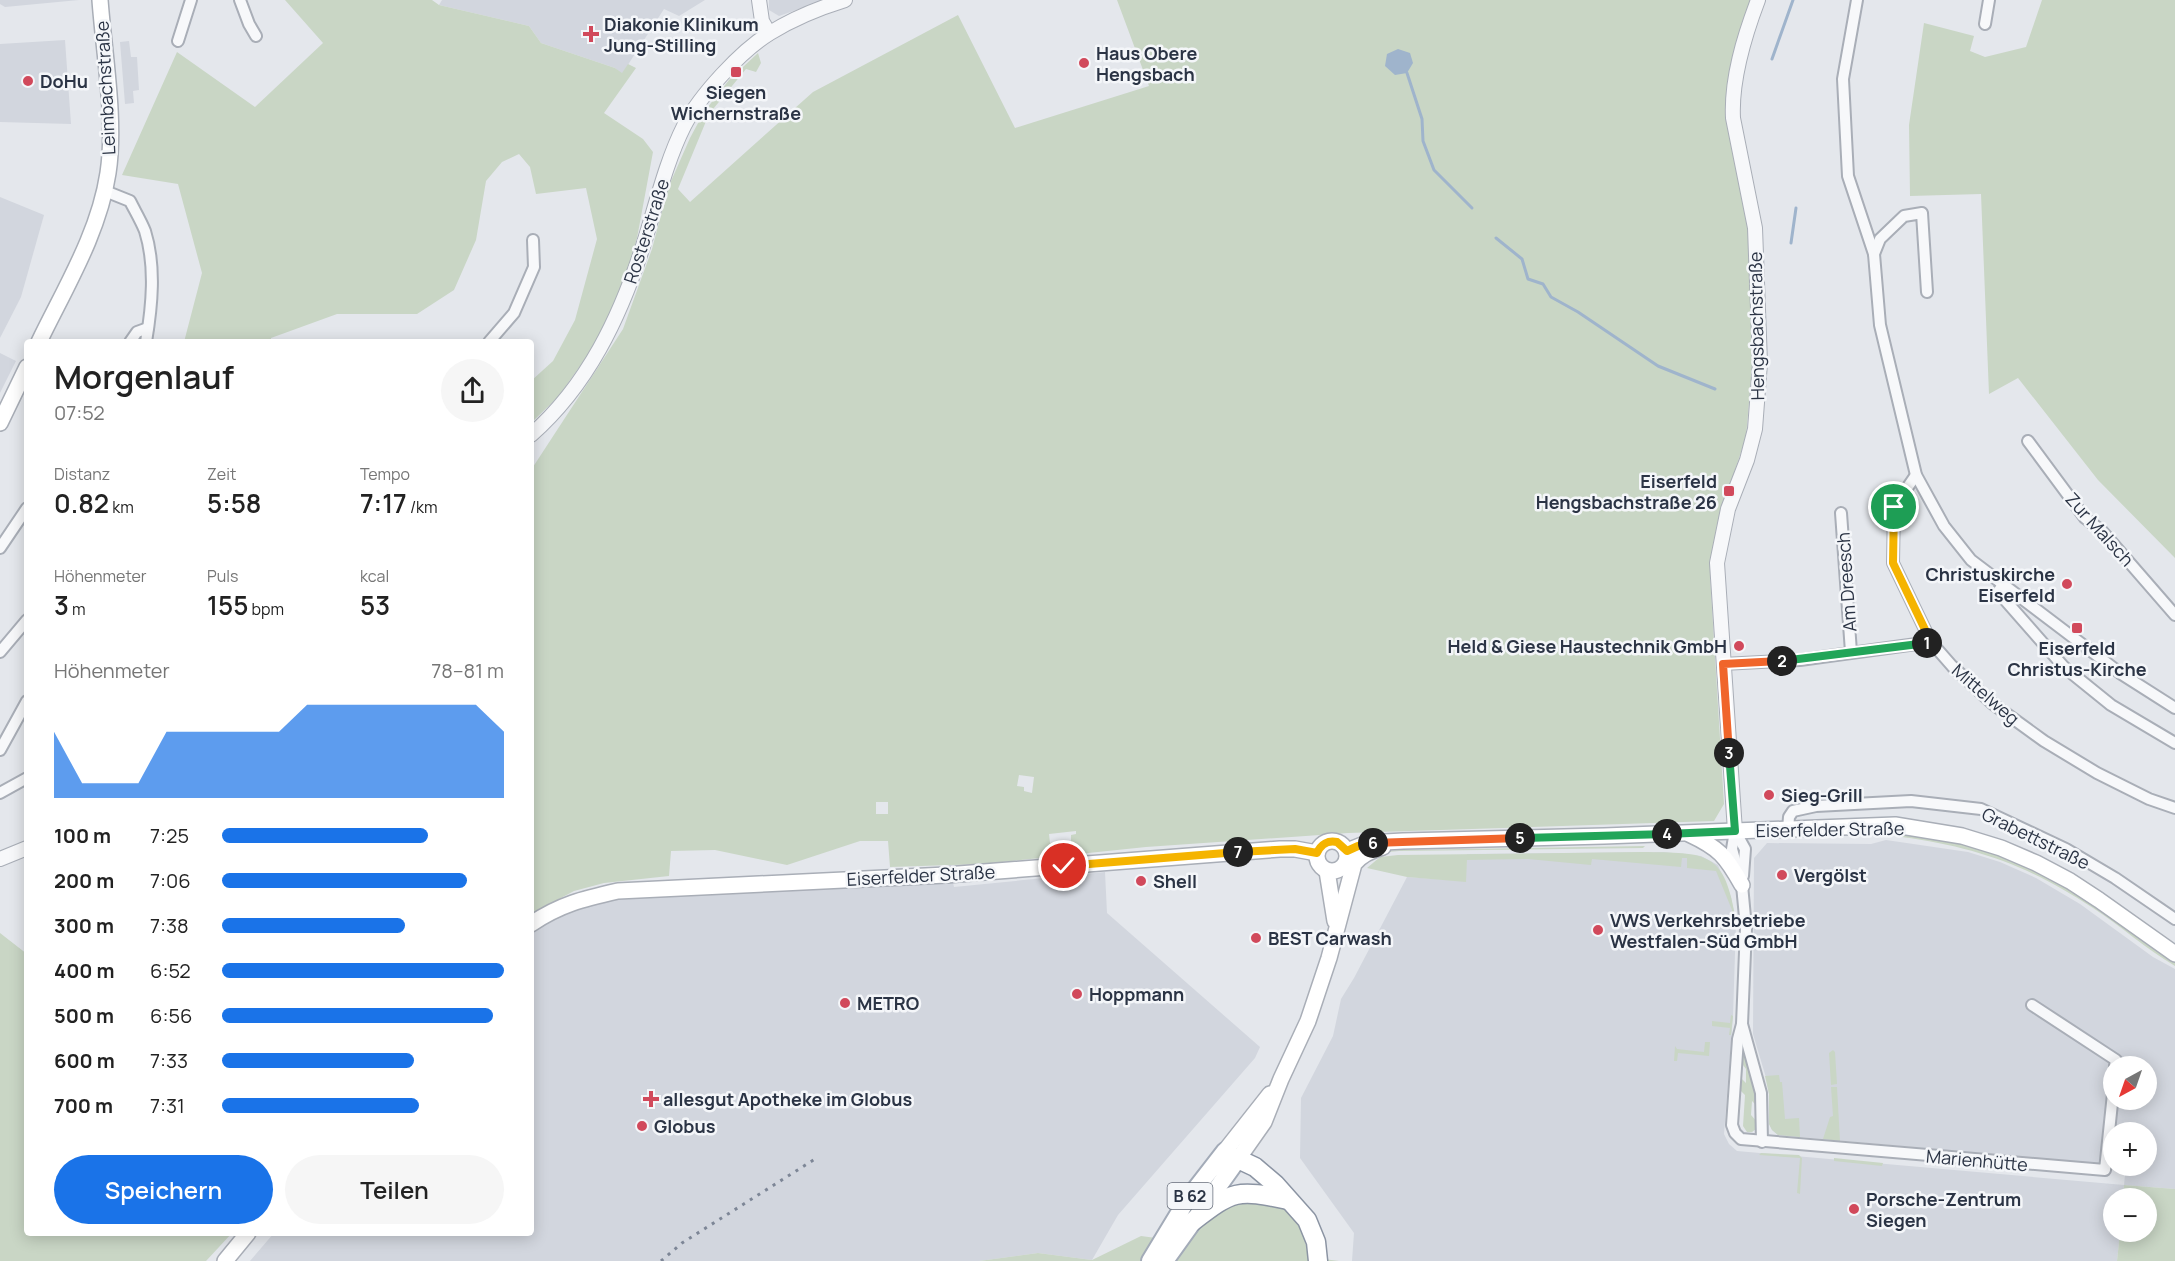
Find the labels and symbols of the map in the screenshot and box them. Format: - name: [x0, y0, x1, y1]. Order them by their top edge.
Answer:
- place label: Diakonie Klinikum Jung-Stilling: [604, 12, 759, 57]
- street label: Leimbachstraße: [89, 20, 121, 156]
- marker: Diakonie Klinikum Jung-Stilling: [582, 25, 600, 43]
- place label: Haus Obere Hengsbach: [1096, 41, 1197, 86]
- marker: Haus Obere Hengsbach: [1077, 56, 1091, 70]
- marker: Siegen Wichernstraße: [729, 65, 743, 79]
- place label: DoHu: [40, 69, 88, 93]
- marker: DoHu: [21, 74, 35, 88]
- place label: Siegen Wichernstraße: [671, 80, 801, 125]
- street label: Rosterstraße: [618, 175, 674, 287]
- street label: Hengsbachstraße: [1743, 251, 1769, 401]
- place label: Eiserfeld Hengsbachstraße 26: [1536, 469, 1717, 514]
- pin: [1868, 481, 1919, 532]
- marker: Eiserfeld Hengsbachstraße 26: [1722, 484, 1736, 498]
- street label: Zur Malsch: [2061, 487, 2139, 571]
- street label: Am Dreesch: [1831, 531, 1861, 633]
- place label: Christuskirche Eiserfeld: [1925, 562, 2055, 607]
- marker: Christuskirche Eiserfeld: [2060, 577, 2074, 591]
- marker: Eiserfeld Christus-Kirche: [2070, 621, 2084, 635]
- pin: 1: [1912, 628, 1942, 658]
- place label: Held & Giese Haustechnik GmbH: [1447, 634, 1727, 658]
- place label: Eiserfeld Christus-Kirche: [2007, 636, 2147, 681]
- marker: Held & Giese Haustechnik GmbH: [1732, 639, 1746, 653]
- pin: 2: [1767, 646, 1797, 676]
- street label: Mittelweg: [1947, 658, 2025, 730]
- pin: 3: [1714, 738, 1744, 768]
- place label: Sieg-Grill: [1781, 783, 1863, 807]
- marker: Sieg-Grill: [1762, 788, 1776, 802]
- street label: Grabettstraße: [1978, 801, 2094, 875]
- street label: Eiserfelder Straße: [1755, 816, 1905, 842]
- pin: 4: [1652, 819, 1682, 849]
- pin: 5: [1505, 823, 1535, 853]
- pin: 6: [1358, 828, 1388, 858]
- pin: 7: [1223, 837, 1253, 867]
- pin: [1038, 840, 1089, 891]
- street label: Eiserfelder Straße: [846, 859, 996, 891]
- place label: Vergölst: [1794, 863, 1867, 887]
- marker: Vergölst: [1775, 868, 1789, 882]
- place label: Shell: [1153, 869, 1197, 893]
- marker: Shell: [1134, 874, 1148, 888]
- place label: VWS Verkehrsbetriebe Westfalen-Süd GmbH: [1610, 908, 1806, 953]
- marker: VWS Verkehrsbetriebe Westfalen-Süd GmbH: [1591, 923, 1605, 937]
- place label: BEST Carwash: [1268, 926, 1392, 950]
- marker: BEST Carwash: [1249, 931, 1263, 945]
- place label: Hoppmann: [1089, 982, 1184, 1006]
- marker: Hoppmann: [1070, 987, 1084, 1001]
- place label: METRO: [857, 991, 919, 1015]
- marker: METRO: [838, 996, 852, 1010]
- north arrow: [2103, 1056, 2157, 1110]
- place label: allesgut Apotheke im Globus: [663, 1087, 912, 1111]
- marker: allesgut Apotheke im Globus: [644, 1092, 658, 1106]
- place label: Globus: [654, 1114, 716, 1138]
- marker: Globus: [635, 1119, 649, 1133]
- street label: Marienhütte: [1925, 1144, 2029, 1176]
- road number: B 62: [1168, 1183, 1212, 1209]
- place label: Porsche-Zentrum Siegen: [1866, 1187, 2021, 1232]
- marker: Porsche-Zentrum Siegen: [1847, 1202, 1861, 1216]

